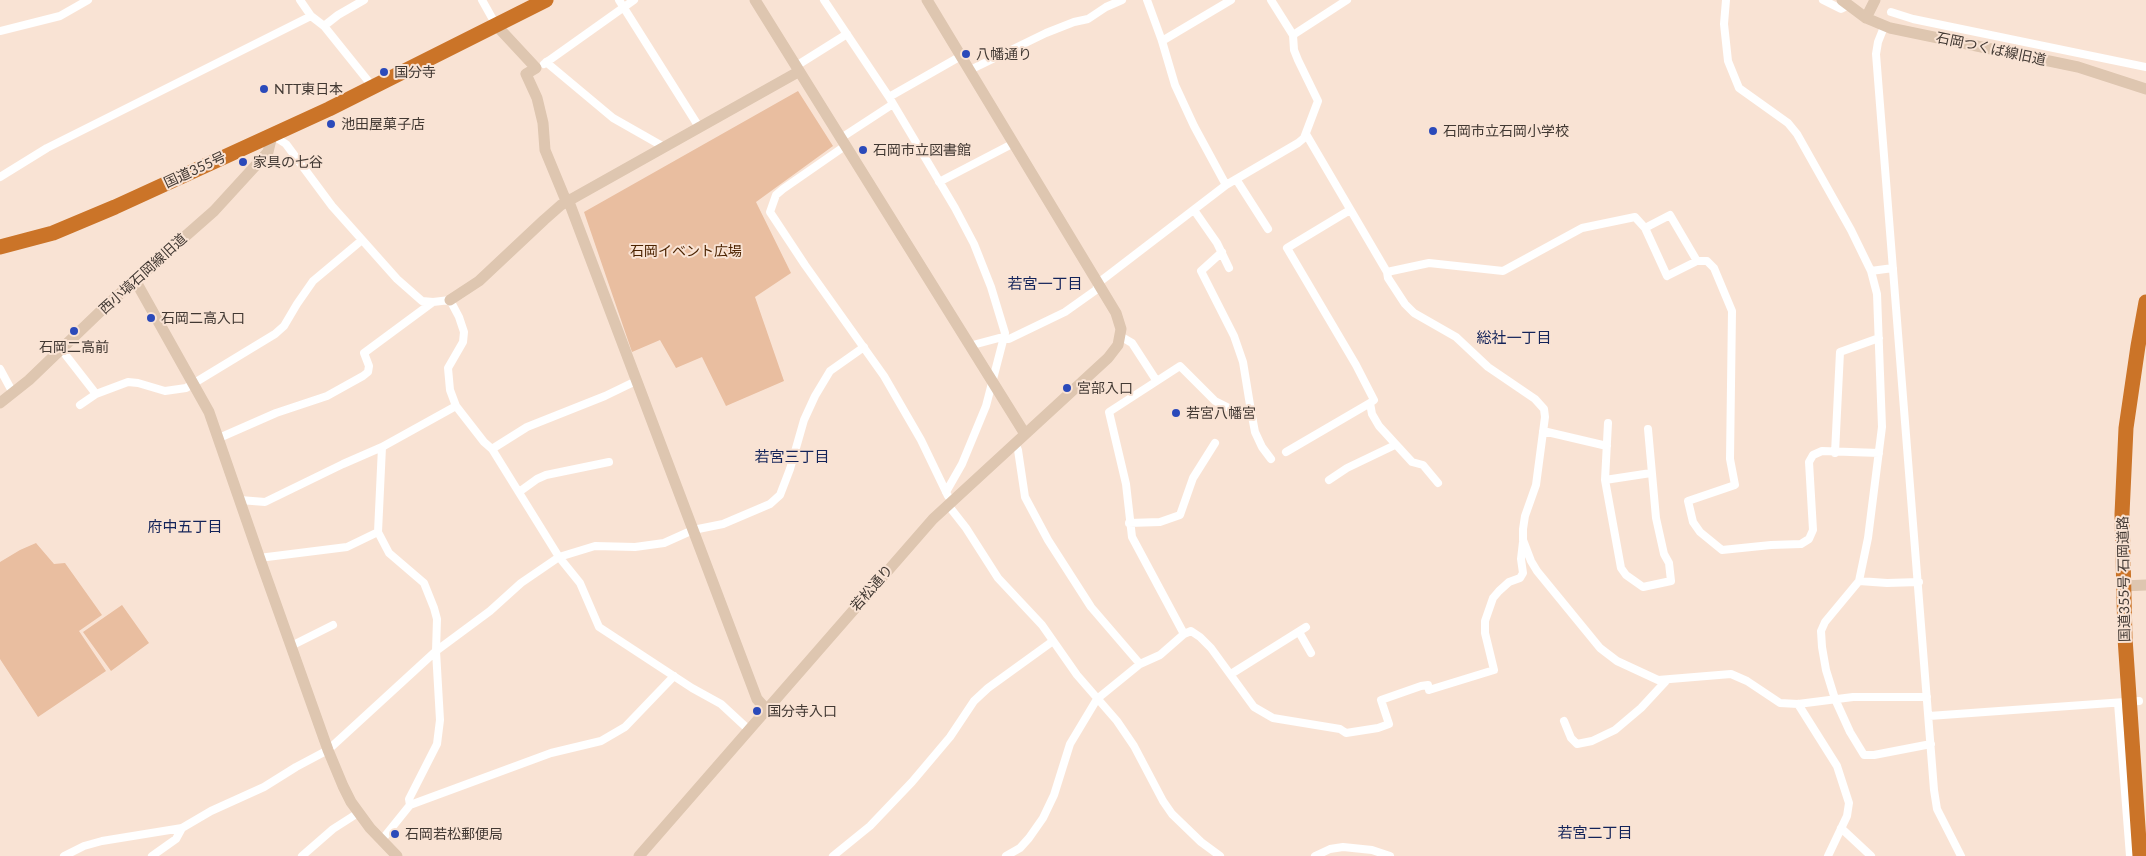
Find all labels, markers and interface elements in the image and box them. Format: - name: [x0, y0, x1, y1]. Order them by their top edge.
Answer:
- street label: 石岡つくば線旧道: [1934, 29, 2048, 69]
- place label: 八幡通り: [976, 46, 1032, 62]
- marker: 八幡通り: [960, 48, 972, 60]
- place label: 国分寺: [394, 64, 436, 80]
- marker: 国分寺: [378, 66, 390, 78]
- place label: NTT東日本: [274, 81, 343, 97]
- marker: NTT東日本: [258, 83, 270, 95]
- place label: 池田屋菓子店: [341, 116, 425, 132]
- marker: 池田屋菓子店: [325, 118, 337, 130]
- place label: 石岡市立石岡小学校: [1443, 123, 1569, 139]
- marker: 石岡市立石岡小学校: [1427, 125, 1439, 137]
- place label: 石岡市立図書館: [873, 142, 971, 158]
- marker: 石岡市立図書館: [857, 144, 869, 156]
- street label: 国道355号: [161, 148, 229, 192]
- place label: 家具の七谷: [253, 154, 323, 170]
- marker: 家具の七谷: [237, 156, 249, 168]
- street label: 西小塙石岡線旧道: [96, 230, 190, 318]
- park label: 石岡イベント広場: [630, 243, 742, 259]
- district label: 若宮一丁目: [1008, 275, 1082, 293]
- place label: 石岡二高入口: [161, 310, 245, 326]
- marker: 石岡二高入口: [145, 312, 157, 324]
- marker: 石岡二高前: [68, 325, 80, 337]
- district label: 総社一丁目: [1477, 329, 1551, 347]
- place label: 石岡二高前: [39, 339, 109, 355]
- place label: 宮部入口: [1077, 380, 1133, 396]
- marker: 宮部入口: [1061, 382, 1073, 394]
- place label: 若宮八幡宮: [1186, 405, 1256, 421]
- marker: 若宮八幡宮: [1170, 407, 1182, 419]
- district label: 若宮三丁目: [755, 448, 829, 466]
- street label: 国道355号 石岡道路: [2115, 516, 2133, 642]
- district label: 府中五丁目: [148, 518, 222, 536]
- street label: 若松通り: [847, 561, 897, 615]
- place label: 国分寺入口: [767, 703, 837, 719]
- marker: 国分寺入口: [751, 705, 763, 717]
- district label: 若宮二丁目: [1558, 824, 1632, 842]
- place label: 石岡若松郵便局: [405, 826, 503, 842]
- marker: 石岡若松郵便局: [389, 828, 401, 840]

